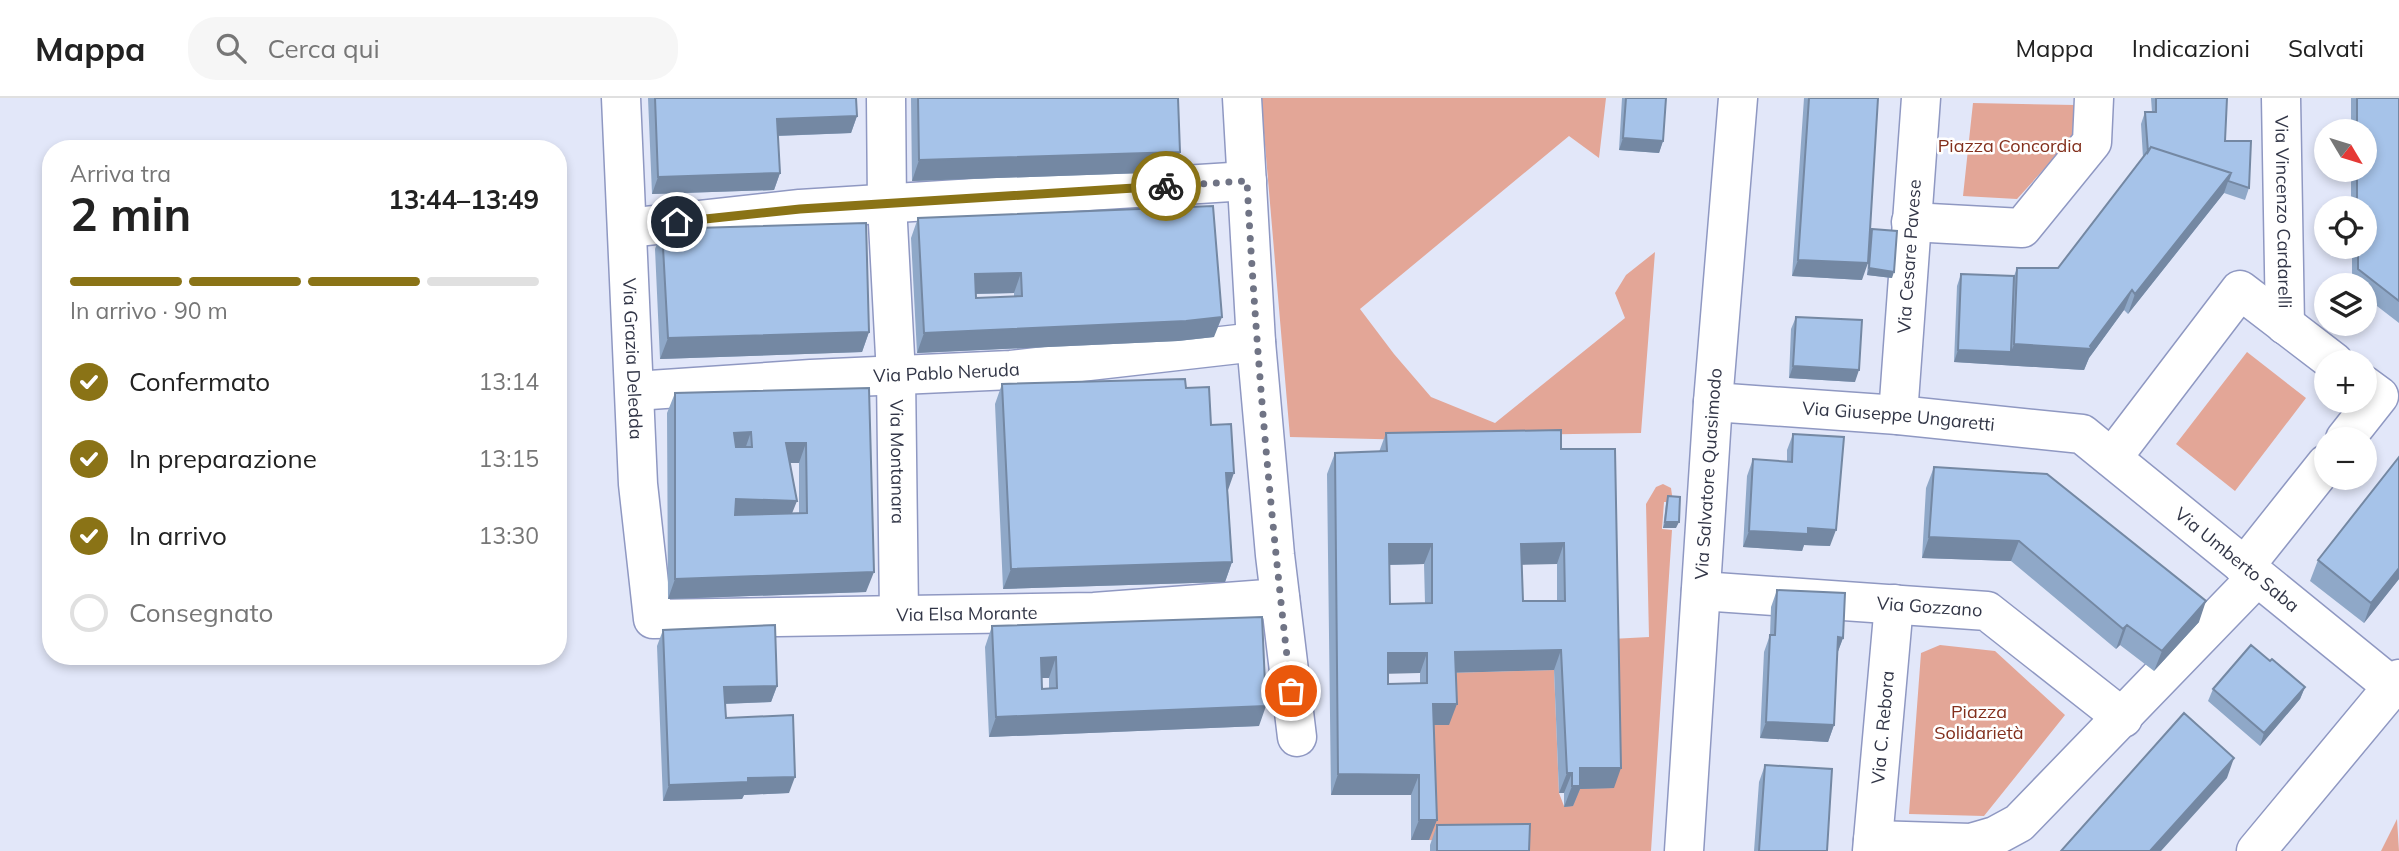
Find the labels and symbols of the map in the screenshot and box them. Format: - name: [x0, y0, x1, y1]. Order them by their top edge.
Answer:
- street label: Via Vincenzo Cardarelli: [2270, 115, 2297, 309]
- north arrow: [2314, 119, 2376, 182]
- park label: Piazza Concordia: [1938, 134, 2082, 157]
- courier: [1131, 151, 1201, 221]
- street label: Via Cesare Pavese: [1892, 178, 1926, 334]
- pin: [647, 192, 707, 252]
- street label: Via Grazia Deledda: [618, 277, 648, 440]
- street label: Via Pablo Neruda: [873, 357, 1021, 387]
- street label: Via Salvatore Quasimodo: [1690, 367, 1727, 580]
- street label: Via Giuseppe Ungaretti: [1801, 396, 1996, 436]
- street label: Via Montanara: [885, 399, 910, 524]
- street label: Via Umberto Saba: [2170, 502, 2304, 617]
- street label: Via Gozzano: [1876, 591, 1983, 622]
- street label: Via Elsa Morante: [896, 601, 1038, 626]
- pin: [1261, 661, 1321, 721]
- street label: Via C. Rebora: [1866, 670, 1899, 785]
- park label: Piazza Solidarietà: [1934, 700, 2024, 744]

